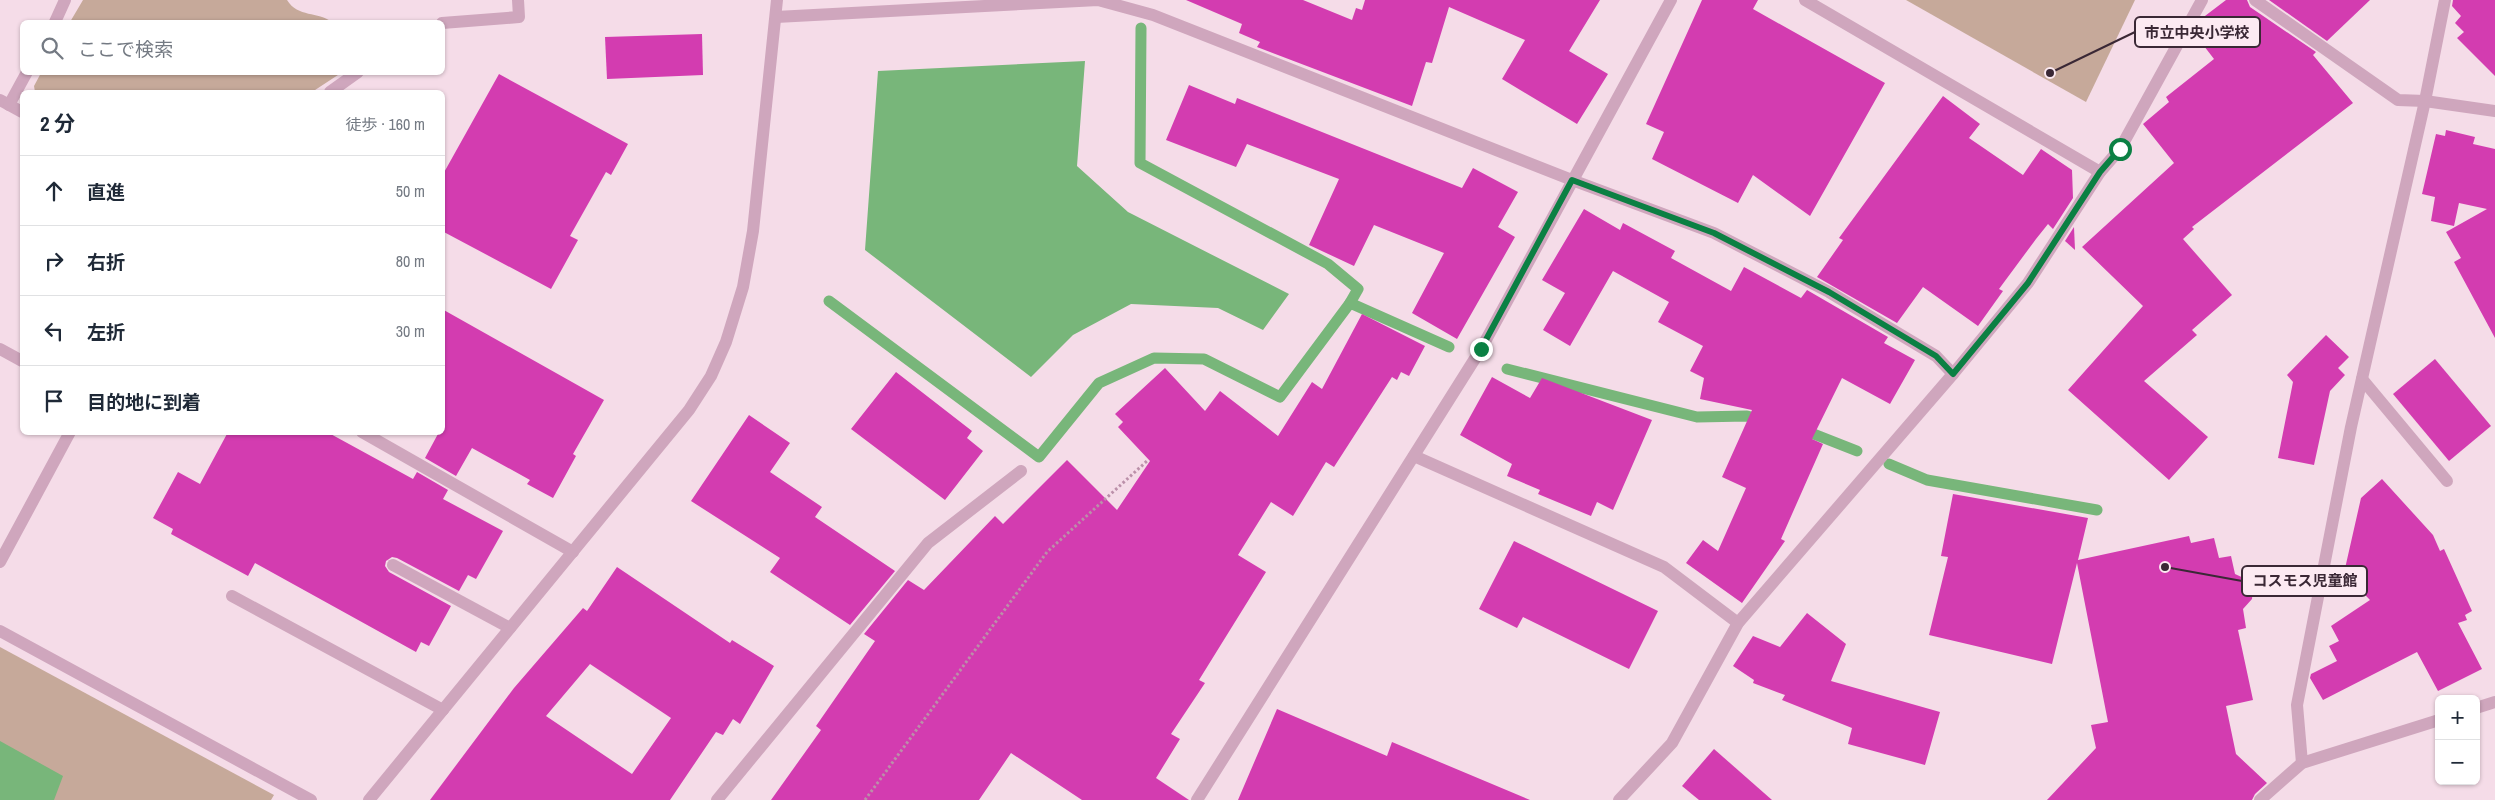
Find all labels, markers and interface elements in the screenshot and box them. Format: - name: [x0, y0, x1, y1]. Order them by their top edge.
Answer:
- callout: 市立中央小学校: [2135, 17, 2260, 47]
- search box: [20, 20, 445, 75]
- text: 市立中央小学校: [2144, 22, 2250, 43]
- icon: search: [38, 34, 66, 62]
- text: ここで検索: [78, 36, 173, 62]
- text: 2 分: [40, 109, 75, 138]
- text: 徒歩 · 160 m: [346, 113, 425, 135]
- route start: [2109, 138, 2132, 161]
- icon: ahead: [40, 177, 68, 205]
- text: 直進: [87, 179, 125, 205]
- text: 50 m: [396, 180, 425, 202]
- icon: right: [40, 247, 68, 275]
- text: 右折: [87, 249, 125, 275]
- text: 80 m: [396, 250, 425, 272]
- icon: left: [40, 317, 68, 345]
- text: 左折: [87, 319, 125, 345]
- text: 30 m: [396, 320, 425, 342]
- route end: [1470, 338, 1493, 361]
- icon: arrive: [40, 387, 68, 415]
- text: 目的地に到着: [87, 389, 201, 415]
- callout: コスモス児童館: [2242, 566, 2367, 596]
- text: コスモス児童館: [2252, 570, 2358, 591]
- map controls: [2435, 695, 2480, 785]
- button: +: [2435, 695, 2480, 740]
- button: −: [2435, 740, 2480, 785]

